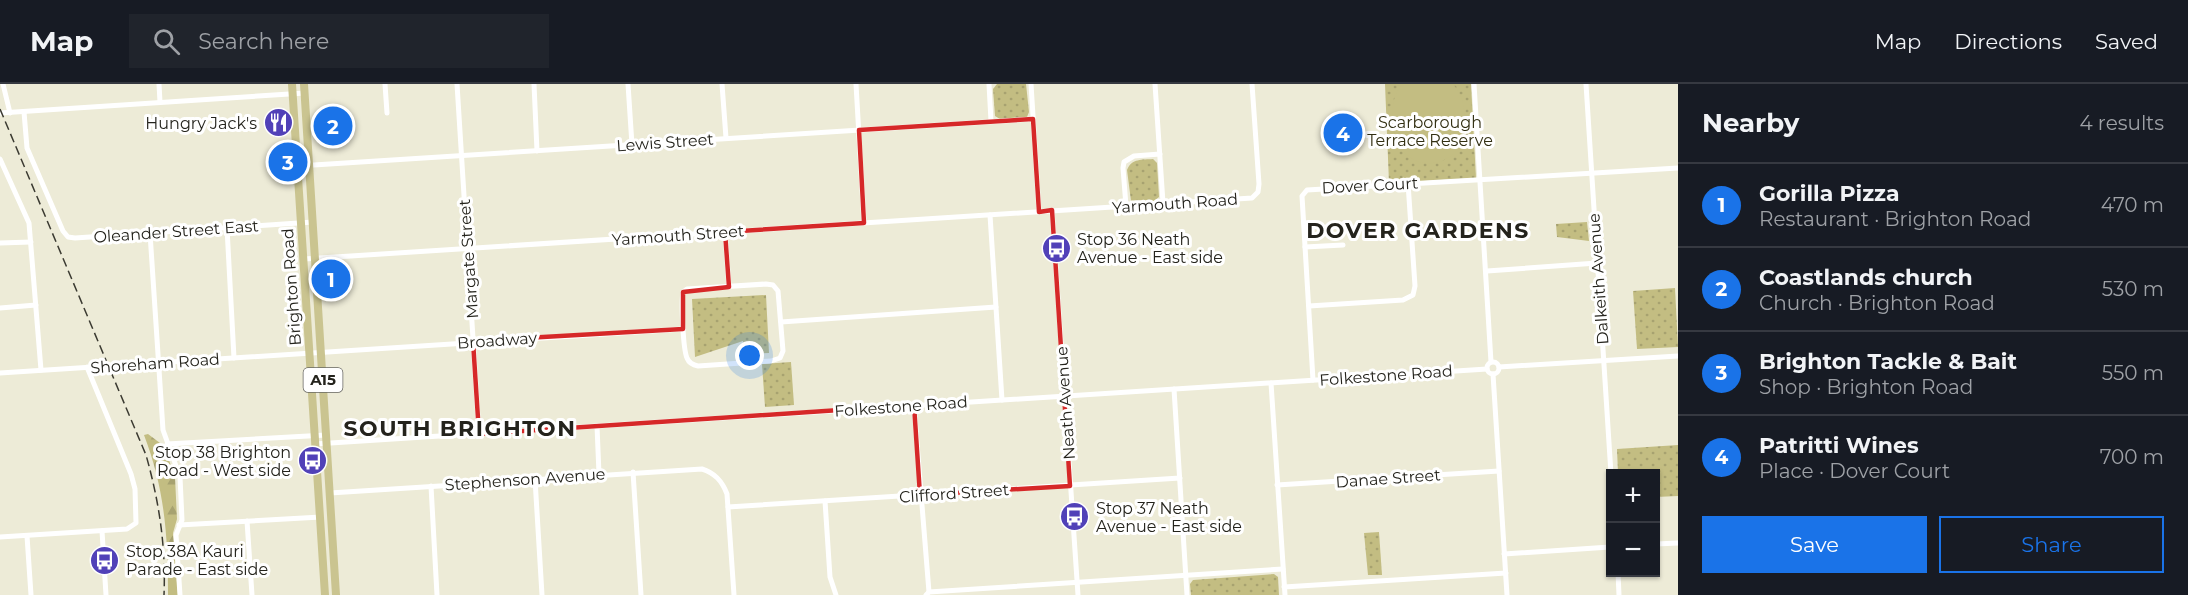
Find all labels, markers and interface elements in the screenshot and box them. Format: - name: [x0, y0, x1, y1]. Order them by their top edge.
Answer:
- search box: [129, 14, 549, 68]
- text: Map: [30, 24, 93, 58]
- icon: search: [150, 25, 183, 58]
- text: Search here: [198, 28, 329, 55]
- text: Map: [1875, 29, 1921, 54]
- text: Directions: [1954, 29, 2062, 54]
- text: Saved: [2095, 29, 2158, 54]
- pin: 2: [314, 104, 352, 148]
- restaurant icon: Hungry Jack's: [262, 107, 294, 139]
- text: Nearby: [1702, 107, 1799, 139]
- pin: 4: [1324, 110, 1362, 156]
- text: 4 results: [2079, 111, 2164, 135]
- park label: Scarborough Terrace Reserve: [1367, 113, 1493, 150]
- place label: Hungry Jack's: [145, 114, 257, 133]
- street label: Lewis Street: [616, 130, 715, 155]
- pin: 3: [268, 140, 308, 184]
- street label: Dover Court: [1321, 173, 1419, 198]
- text: Gorilla Pizza: [1759, 180, 1900, 207]
- street label: Yarmouth Road: [1112, 190, 1239, 217]
- text: 1: [1718, 193, 1725, 217]
- text: 470 m: [2101, 193, 2164, 217]
- street label: Margate Street: [455, 198, 482, 319]
- text: Restaurant · Brighton Road: [1759, 207, 2031, 231]
- street label: Dalkeith Avenue: [1584, 213, 1613, 345]
- street label: Oleander Street East: [93, 216, 260, 247]
- district label: DOVER GARDENS: [1306, 217, 1530, 244]
- street label: Yarmouth Street: [611, 221, 745, 250]
- street label: Brighton Road: [278, 228, 305, 346]
- place label: Stop 36 Neath Avenue - East side: [1077, 230, 1223, 267]
- bus stop icon: Stop 36 Neath Avenue - East side: [1040, 232, 1072, 264]
- pin: 1: [312, 256, 350, 302]
- text: Coastlands church: [1759, 264, 1973, 291]
- text: 2: [1716, 277, 1727, 301]
- text: 530 m: [2102, 277, 2164, 301]
- text: Church · Brighton Road: [1759, 291, 1995, 315]
- street label: Broadway: [456, 328, 538, 353]
- your location: [735, 341, 764, 370]
- street label: Neath Avenue: [1052, 346, 1079, 460]
- text: Brighton Tackle & Bait: [1759, 348, 2017, 375]
- street label: Shoreham Road: [90, 349, 220, 378]
- street label: Folkestone Road: [1319, 361, 1453, 390]
- text: 3: [1716, 361, 1727, 385]
- text: 550 m: [2102, 361, 2164, 385]
- road number: A15: [304, 368, 342, 392]
- text: Shop · Brighton Road: [1759, 375, 1973, 399]
- street label: Folkestone Road: [834, 392, 968, 421]
- district label: SOUTH BRIGHTON: [344, 415, 576, 442]
- text: Patritti Wines: [1759, 432, 1919, 459]
- place label: Stop 38 Brighton Road - West side: [155, 443, 291, 480]
- bus stop icon: Stop 38 Brighton Road - West side: [296, 445, 328, 477]
- text: 4: [1715, 445, 1728, 469]
- text: 700 m: [2100, 445, 2164, 469]
- text: Place · Dover Court: [1759, 459, 1950, 483]
- street label: Stephenson Avenue: [444, 464, 606, 495]
- street label: Danae Street: [1335, 465, 1442, 492]
- map controls: [1606, 469, 1660, 577]
- button: +: [1606, 469, 1660, 523]
- street label: Clifford Street: [898, 480, 1010, 507]
- place label: Stop 37 Neath Avenue - East side: [1096, 499, 1242, 536]
- bus stop icon: Stop 37 Neath Avenue - East side: [1059, 501, 1091, 533]
- button: Save: [1702, 516, 1927, 573]
- button: Share: [1939, 516, 2164, 573]
- button: −: [1606, 523, 1660, 577]
- place label: Stop 38A Kauri Parade - East side: [126, 542, 268, 579]
- bus stop icon: Stop 38A Kauri Parade - East side: [89, 544, 121, 576]

